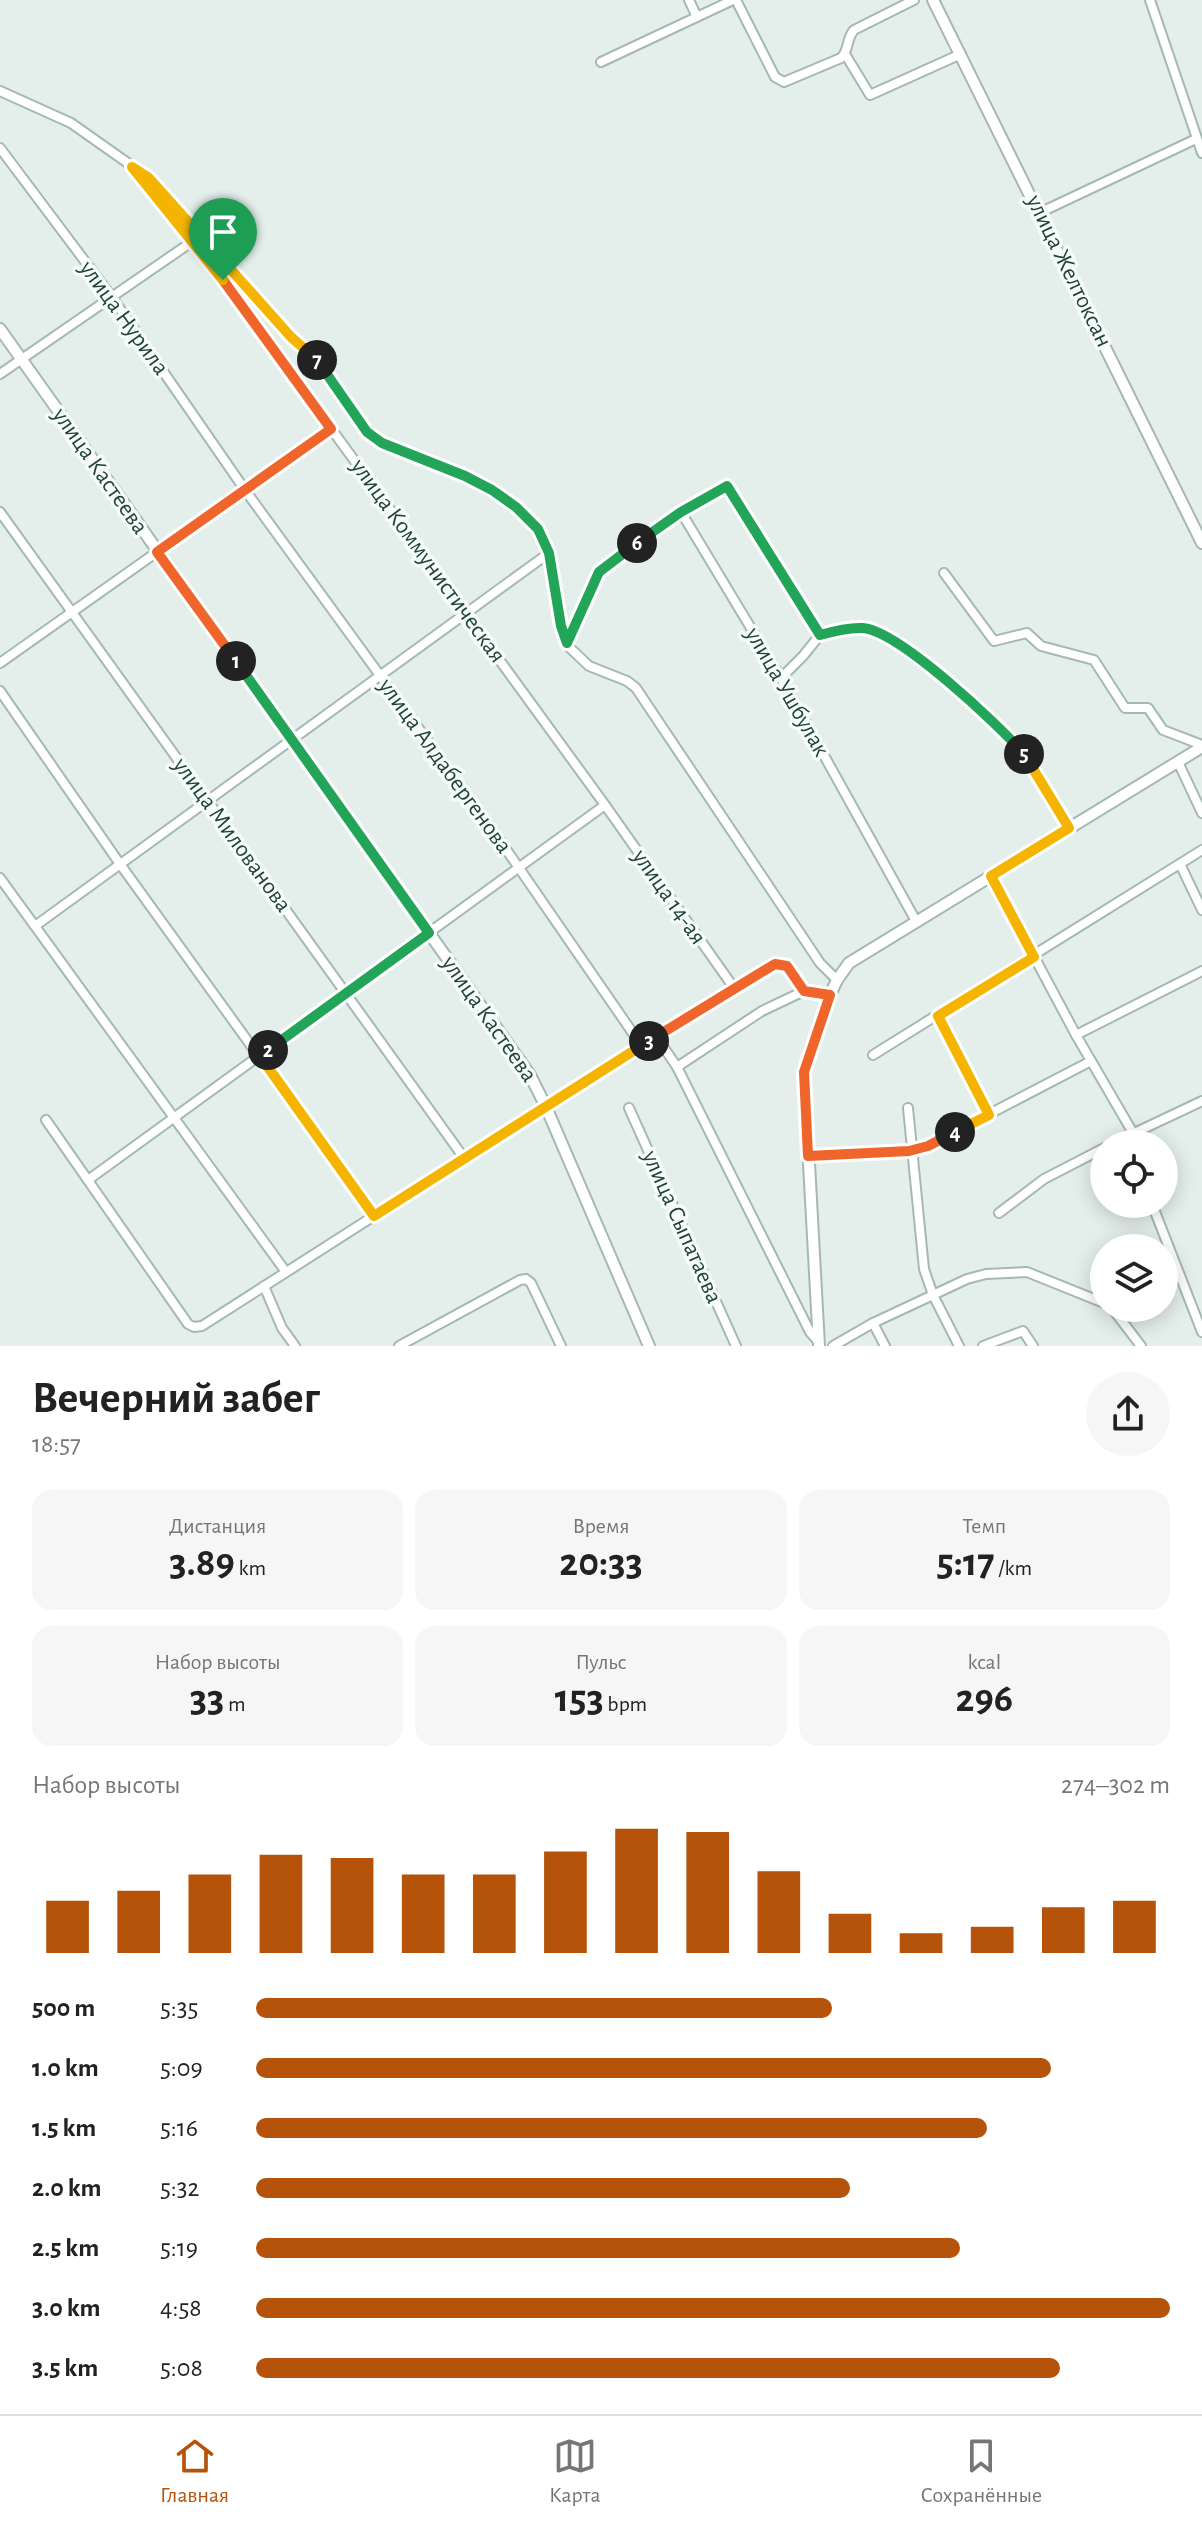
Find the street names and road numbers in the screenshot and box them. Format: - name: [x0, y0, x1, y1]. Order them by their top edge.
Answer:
- street label: улица Желтоксан: [1021, 190, 1116, 351]
- street label: улица Нурила: [74, 256, 173, 379]
- street label: улица Кастеева: [47, 403, 152, 539]
- street label: улица Коммунистическая: [346, 454, 510, 667]
- street label: улица Ушбулак: [740, 623, 834, 761]
- street label: улица Алдабергенова: [373, 673, 516, 858]
- street label: улица Милованова: [168, 753, 296, 917]
- street label: улица 14-ая: [627, 844, 710, 949]
- street label: улица Кастеева: [436, 951, 541, 1087]
- street label: улица Сыпатаева: [637, 1146, 726, 1307]

